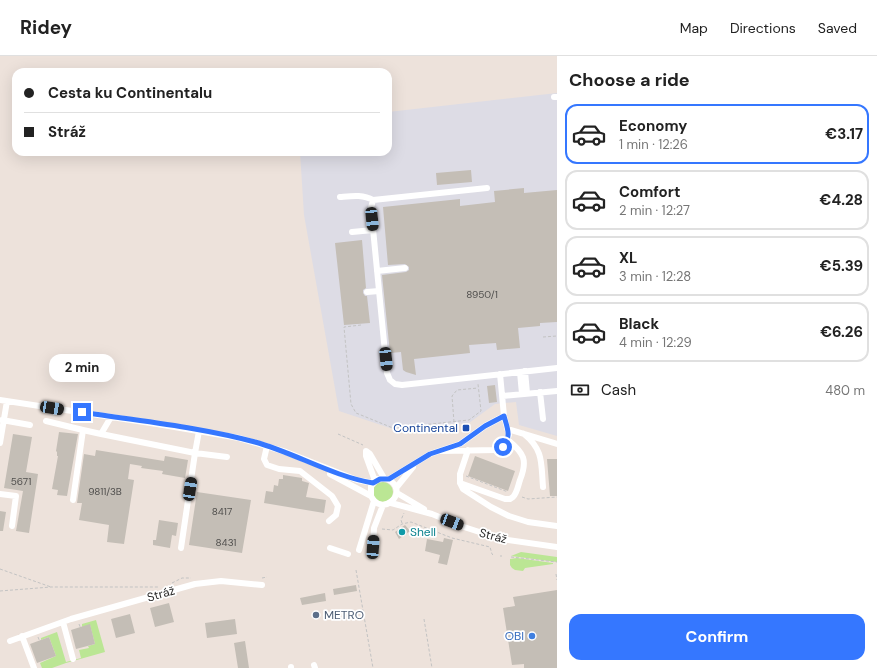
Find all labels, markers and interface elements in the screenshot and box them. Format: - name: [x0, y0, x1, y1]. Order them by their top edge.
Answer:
- text: Ridey: [20, 15, 72, 40]
- text: Map: [680, 19, 708, 37]
- text: Directions: [730, 19, 796, 37]
- text: Saved: [818, 19, 857, 37]
- text: Choose a ride: [569, 68, 690, 92]
- text: Cesta ku Continentalu: [48, 83, 212, 103]
- icon: car: [571, 116, 607, 152]
- text: Economy: [619, 116, 687, 136]
- text: Stráž: [48, 122, 86, 142]
- text: €3.17: [825, 124, 863, 144]
- text: 1 min · 12:26: [619, 136, 688, 153]
- icon: car: [571, 182, 607, 218]
- text: Comfort: [619, 182, 680, 202]
- text: €4.28: [820, 190, 863, 210]
- text: 2 min · 12:27: [619, 202, 690, 219]
- car: [365, 206, 379, 232]
- icon: car: [571, 248, 607, 284]
- text: XL: [619, 248, 637, 268]
- text: €5.39: [820, 256, 863, 276]
- text: 3 min · 12:28: [619, 268, 691, 285]
- house number: 8950/1: [466, 288, 498, 301]
- icon: car: [571, 314, 607, 350]
- text: Black: [619, 314, 659, 334]
- text: €6.26: [820, 322, 863, 342]
- text: 4 min · 12:29: [619, 334, 692, 351]
- car: [379, 346, 393, 372]
- callout: 2 min: [49, 354, 115, 382]
- text: 2 min: [65, 359, 99, 376]
- icon: cash: [569, 379, 591, 401]
- text: Cash: [601, 380, 636, 400]
- text: 480 m: [825, 382, 865, 399]
- car: [39, 400, 65, 416]
- route end: [73, 403, 91, 421]
- place label: Continental: [393, 420, 458, 436]
- marker: Continental: [461, 423, 471, 433]
- route start: [494, 438, 512, 456]
- house number: 5671: [11, 475, 31, 488]
- car: [182, 476, 198, 502]
- house number: 9811/3B: [88, 485, 122, 498]
- house number: 8417: [212, 505, 232, 518]
- car: [439, 512, 465, 532]
- place label: Shell: [410, 524, 436, 540]
- street label: Stráž: [477, 525, 509, 547]
- marker: Shell: [397, 527, 407, 537]
- car: [366, 535, 380, 559]
- house number: 8431: [215, 536, 237, 549]
- street label: Stráž: [145, 582, 177, 606]
- place label: METRO: [324, 607, 364, 623]
- marker: METRO: [311, 610, 321, 620]
- button: Confirm: [569, 614, 865, 660]
- place label: OBI: [505, 628, 524, 644]
- marker: OBI: [527, 631, 537, 641]

